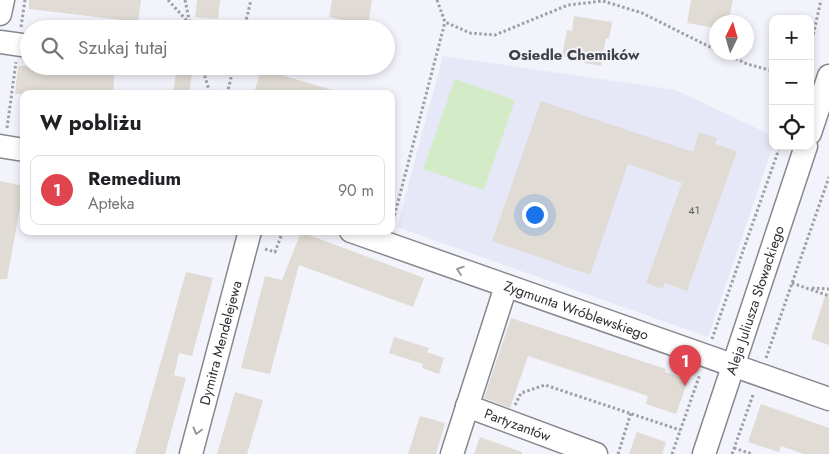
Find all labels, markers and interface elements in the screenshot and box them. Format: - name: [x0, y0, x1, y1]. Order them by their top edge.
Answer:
- north arrow: [709, 15, 754, 60]
- map controls: [769, 15, 814, 150]
- button: +: [769, 15, 814, 60]
- search box: [20, 20, 395, 75]
- icon: search: [38, 34, 66, 62]
- text: Szukaj tutaj: [78, 34, 168, 61]
- district label: Osiedle Chemików: [509, 44, 640, 66]
- button: −: [769, 60, 814, 105]
- button: locate: [769, 105, 814, 150]
- text: W pobliżu: [40, 108, 141, 138]
- text: Remedium: [88, 165, 181, 192]
- text: 1: [53, 179, 61, 202]
- text: 90 m: [338, 179, 374, 202]
- text: Apteka: [88, 192, 135, 215]
- your location: [522, 202, 548, 228]
- house number: 41: [688, 202, 700, 218]
- street label: Aleja Juliusza Słowackiego: [721, 223, 789, 377]
- one-way arrow: [456, 265, 465, 275]
- street label: Zygmunta Wróblewskiego: [501, 276, 652, 345]
- street label: Dymitra Mendelejewa: [194, 278, 246, 407]
- pin: 1: [669, 345, 701, 386]
- street label: Partyzantów: [481, 403, 554, 447]
- one-way arrow: [192, 426, 203, 435]

